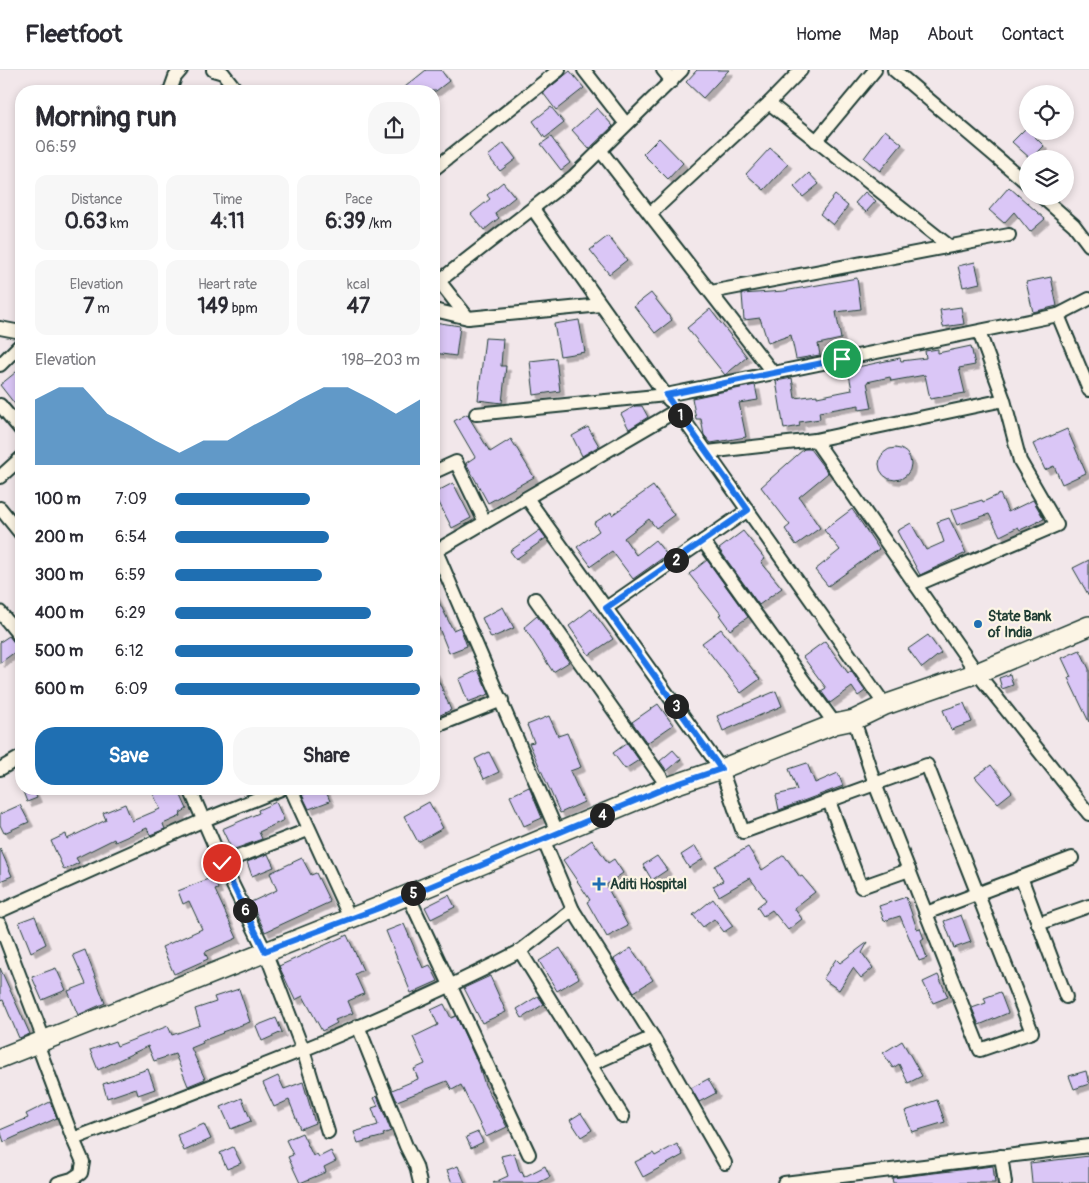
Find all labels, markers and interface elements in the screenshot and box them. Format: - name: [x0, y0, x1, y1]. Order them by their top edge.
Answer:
- text: Fleetfoot: [25, 20, 122, 49]
- text: Home: [796, 23, 841, 46]
- text: Map: [869, 23, 899, 46]
- text: About: [927, 23, 973, 46]
- text: Contact: [1001, 23, 1064, 46]
- map controls: [1019, 85, 1074, 205]
- button: locate: [1019, 85, 1074, 140]
- text: Morning run: [35, 100, 177, 135]
- button: share: [368, 102, 420, 154]
- text: 06:59: [35, 137, 76, 157]
- button: layers: [1019, 150, 1074, 205]
- text: Distance: [71, 191, 122, 208]
- text: Time: [213, 191, 242, 208]
- text: Pace: [345, 191, 372, 208]
- text: 0.63: [64, 208, 107, 235]
- text: 4:11: [210, 208, 245, 235]
- text: 6:39: [325, 208, 366, 235]
- text: km: [107, 215, 129, 232]
- text: /km: [366, 215, 392, 232]
- text: Elevation: [70, 276, 123, 293]
- text: Heart rate: [198, 276, 257, 293]
- text: kcal: [347, 276, 370, 293]
- text: 7: [83, 293, 94, 320]
- text: 149: [197, 293, 229, 320]
- text: 47: [347, 293, 370, 320]
- text: m: [94, 300, 110, 317]
- text: bpm: [229, 300, 258, 317]
- pin: [821, 338, 863, 380]
- icon: arrive: [828, 345, 856, 373]
- text: Elevation: [35, 350, 96, 370]
- text: 198–203 m: [342, 350, 420, 370]
- pin: 1: [668, 402, 692, 428]
- text: 1: [678, 407, 683, 424]
- text: 100 m: [35, 489, 81, 509]
- text: 7:09: [115, 489, 147, 509]
- text: 200 m: [35, 527, 83, 547]
- text: 6:54: [115, 527, 147, 547]
- pin: 2: [664, 548, 688, 572]
- text: 2: [673, 552, 680, 569]
- text: 300 m: [35, 565, 83, 585]
- text: 6:59: [115, 565, 146, 585]
- text: 400 m: [35, 603, 84, 623]
- text: 6:29: [115, 603, 146, 623]
- place label: State Bank of India: [987, 608, 1051, 641]
- marker: State Bank of India: [972, 618, 984, 630]
- text: 500 m: [35, 641, 83, 661]
- text: 6:12: [115, 641, 144, 661]
- text: 600 m: [35, 679, 84, 699]
- text: 6:09: [115, 679, 148, 699]
- pin: 3: [664, 694, 688, 718]
- text: 3: [673, 698, 680, 715]
- button: Save: [35, 727, 223, 785]
- button: Share: [233, 727, 420, 785]
- pin: 4: [590, 802, 614, 828]
- text: 4: [598, 807, 607, 824]
- pin: [201, 842, 243, 884]
- icon: check: [208, 849, 236, 877]
- place label: Aditi Hospital: [610, 876, 687, 893]
- marker: Aditi Hospital: [592, 877, 606, 891]
- pin: 5: [400, 880, 426, 906]
- text: 5: [410, 885, 417, 902]
- pin: 6: [232, 898, 258, 922]
- text: 6: [241, 902, 250, 919]

